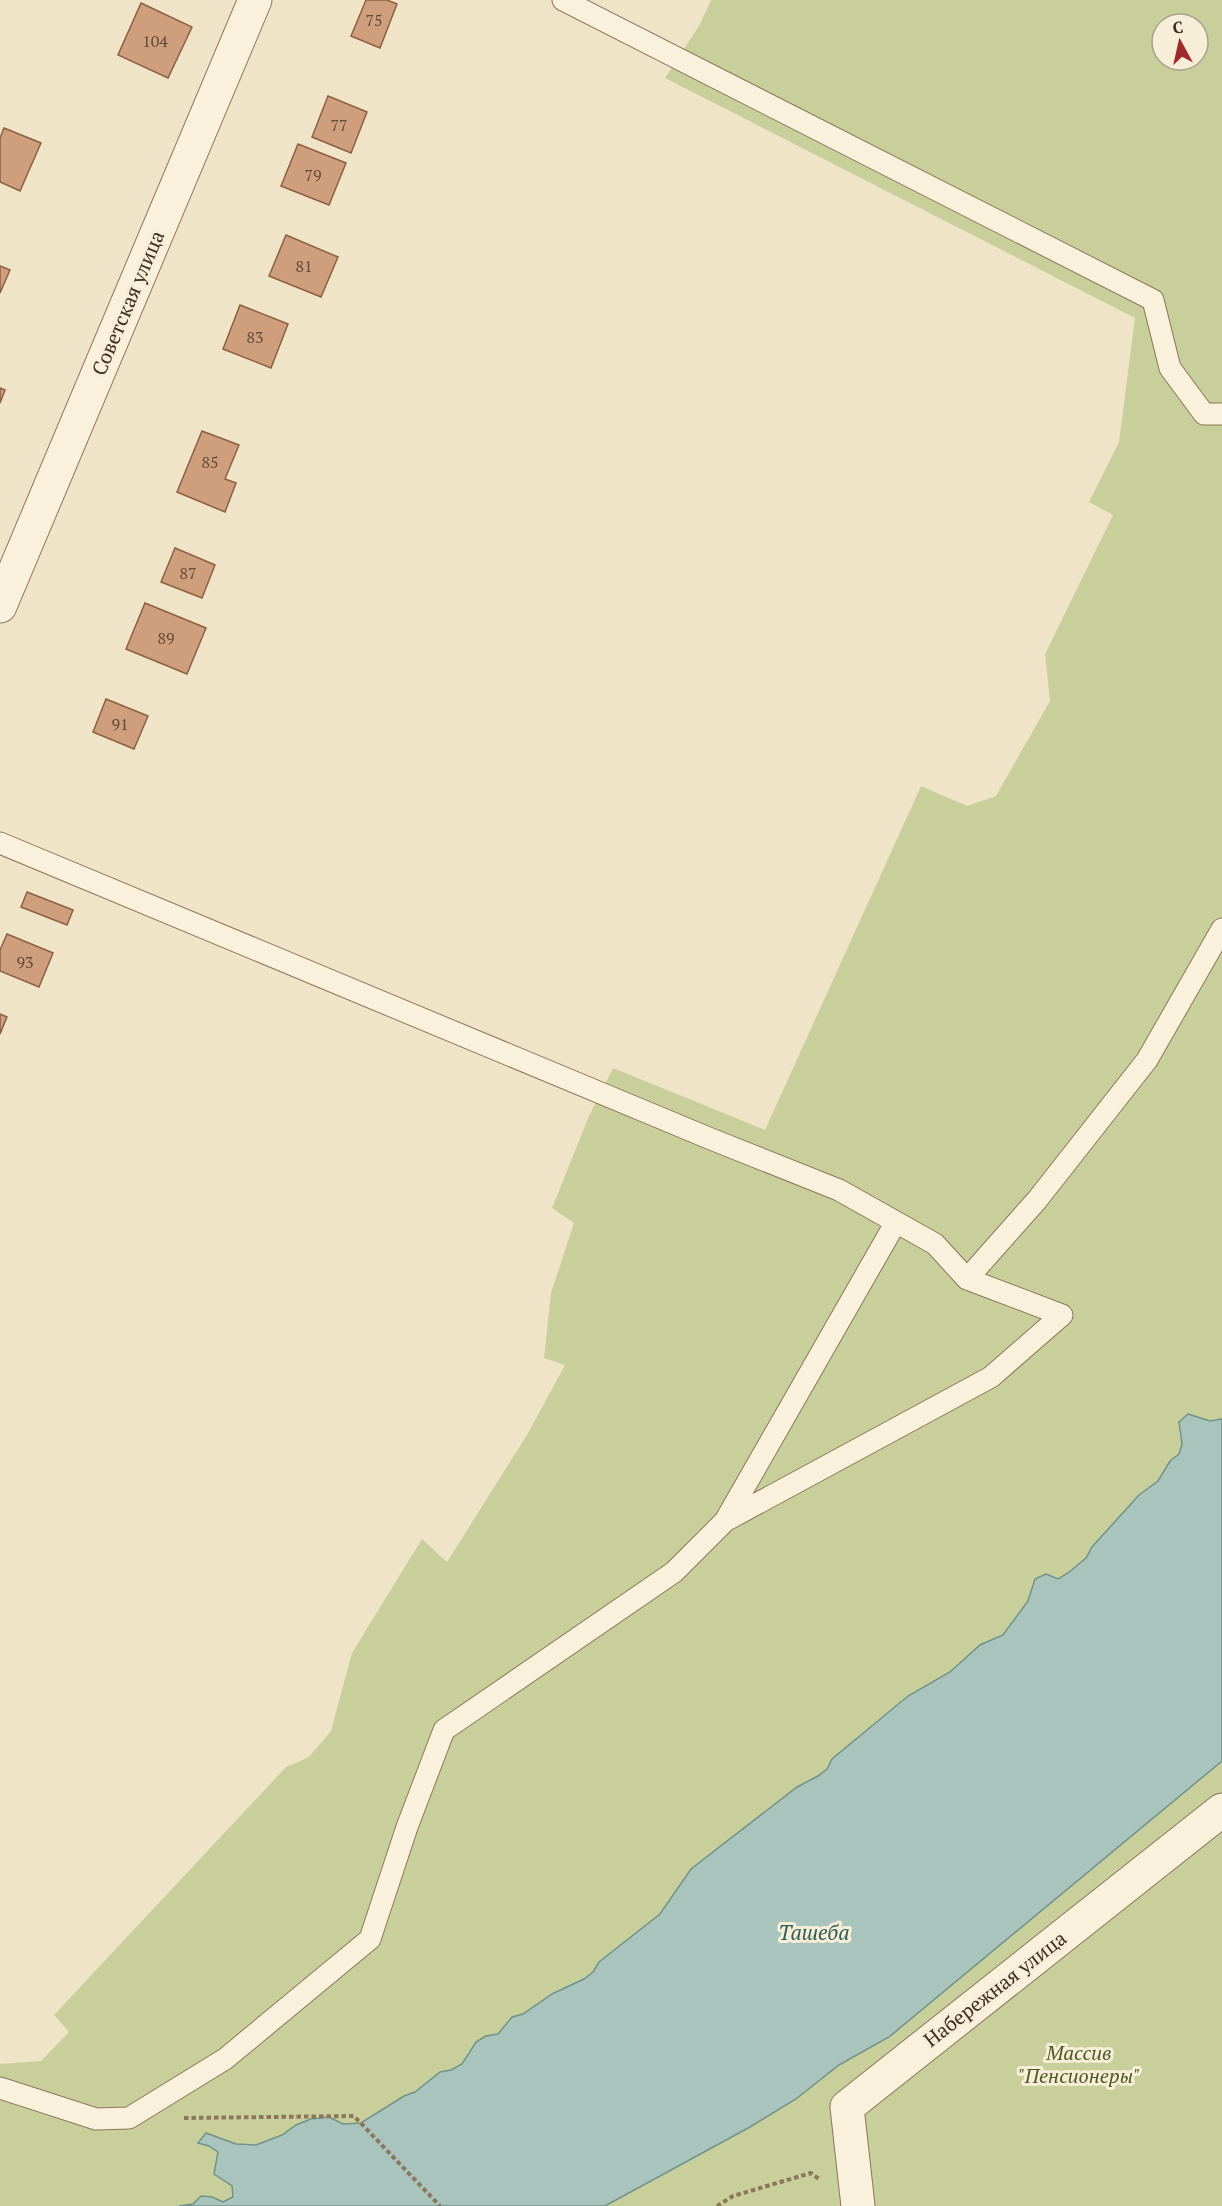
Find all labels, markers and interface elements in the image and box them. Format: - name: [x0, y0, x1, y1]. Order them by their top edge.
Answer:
- house number: 75: [365, 9, 383, 31]
- north arrow: [1150, 12, 1210, 72]
- text: С: [1171, 16, 1185, 39]
- house number: 104: [142, 30, 168, 52]
- house number: 77: [330, 114, 348, 136]
- house number: 79: [304, 164, 322, 186]
- street label: Советская улица: [85, 226, 170, 379]
- house number: 81: [295, 255, 313, 277]
- house number: 83: [246, 326, 264, 348]
- house number: 85: [201, 451, 219, 473]
- house number: 87: [179, 562, 197, 584]
- house number: 89: [157, 627, 175, 649]
- house number: 91: [111, 713, 129, 735]
- house number: 93: [16, 951, 34, 973]
- water label: Ташеба: [778, 1918, 850, 1946]
- street label: Набережная улица: [918, 1924, 1072, 2053]
- park label: Массив "Пенсионеры": [1018, 2039, 1140, 2089]

